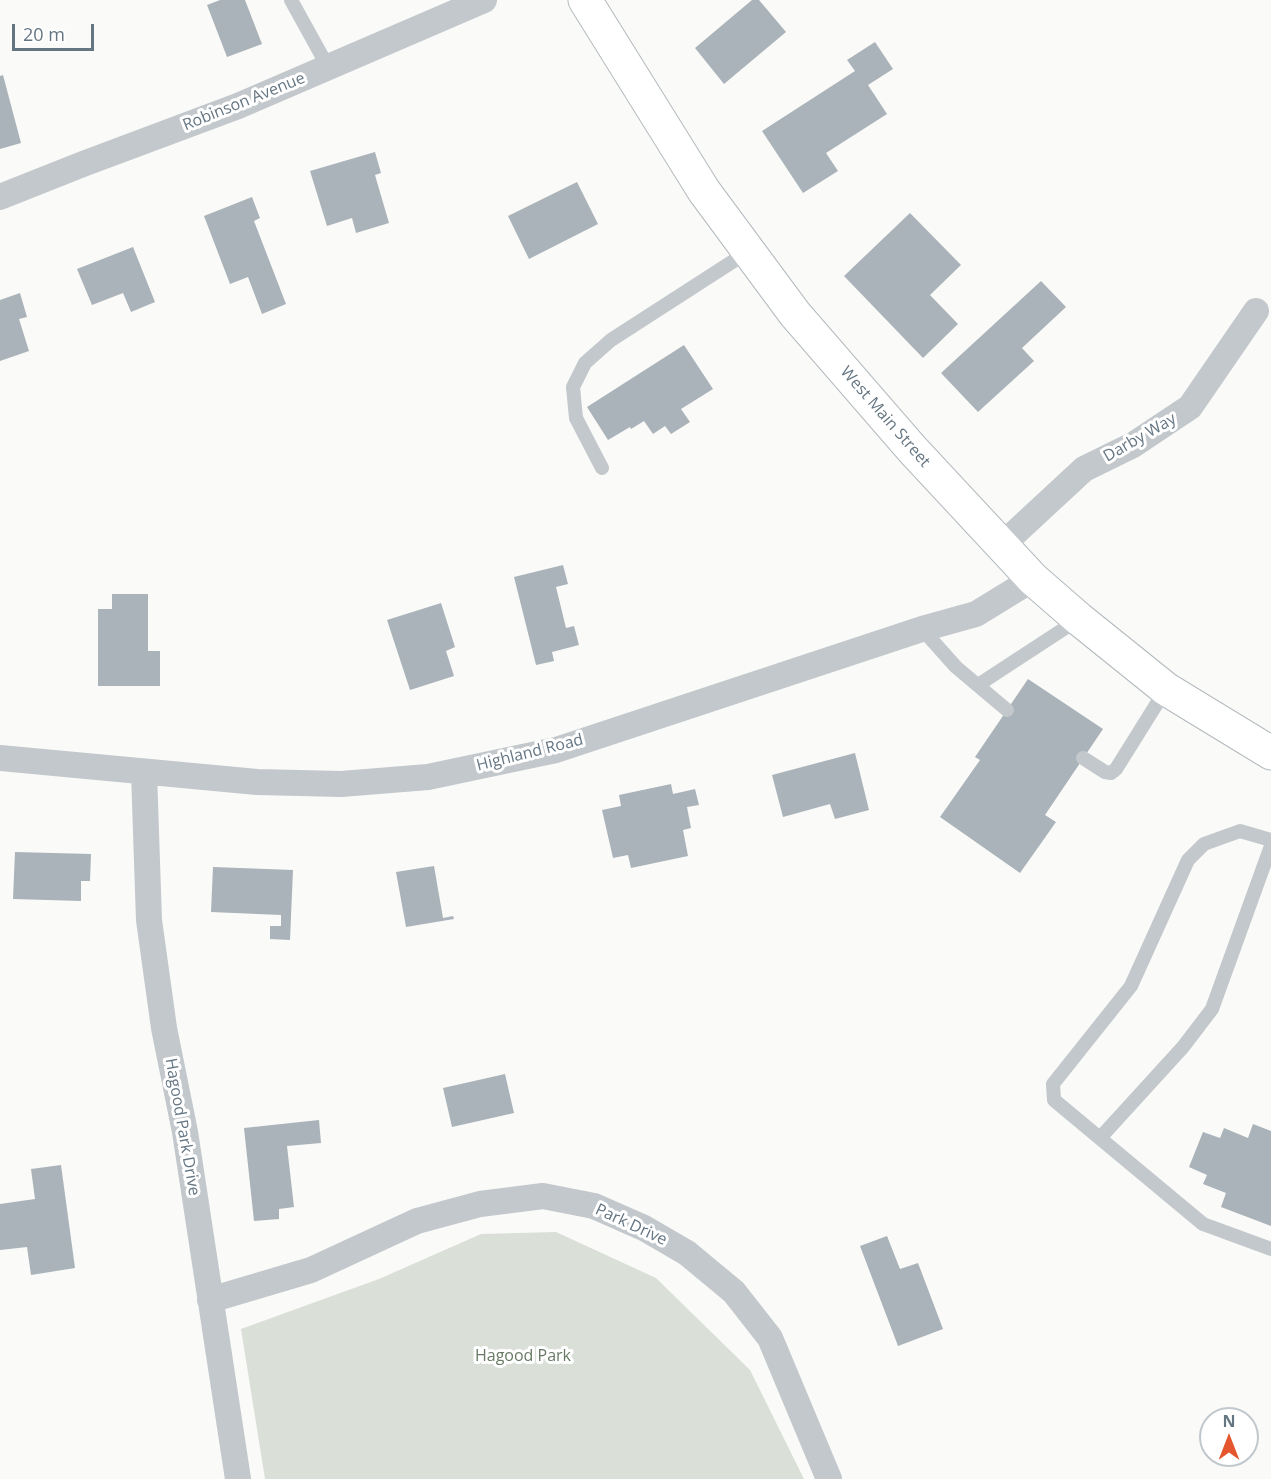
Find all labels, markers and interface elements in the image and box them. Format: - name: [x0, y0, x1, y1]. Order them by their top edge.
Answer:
- scale bar: [15, 12, 98, 50]
- text: 20 m: [23, 22, 65, 46]
- street label: Robinson Avenue: [180, 69, 308, 135]
- street label: West Main Street: [836, 363, 934, 471]
- street label: Darby Way: [1100, 410, 1180, 466]
- street label: Highland Road: [475, 730, 585, 776]
- street label: Hagood Park Drive: [160, 1057, 204, 1197]
- street label: Park Drive: [592, 1200, 670, 1250]
- park label: Hagood Park: [475, 1346, 571, 1366]
- north arrow: [1199, 1407, 1259, 1467]
- text: N: [1222, 1410, 1236, 1432]

